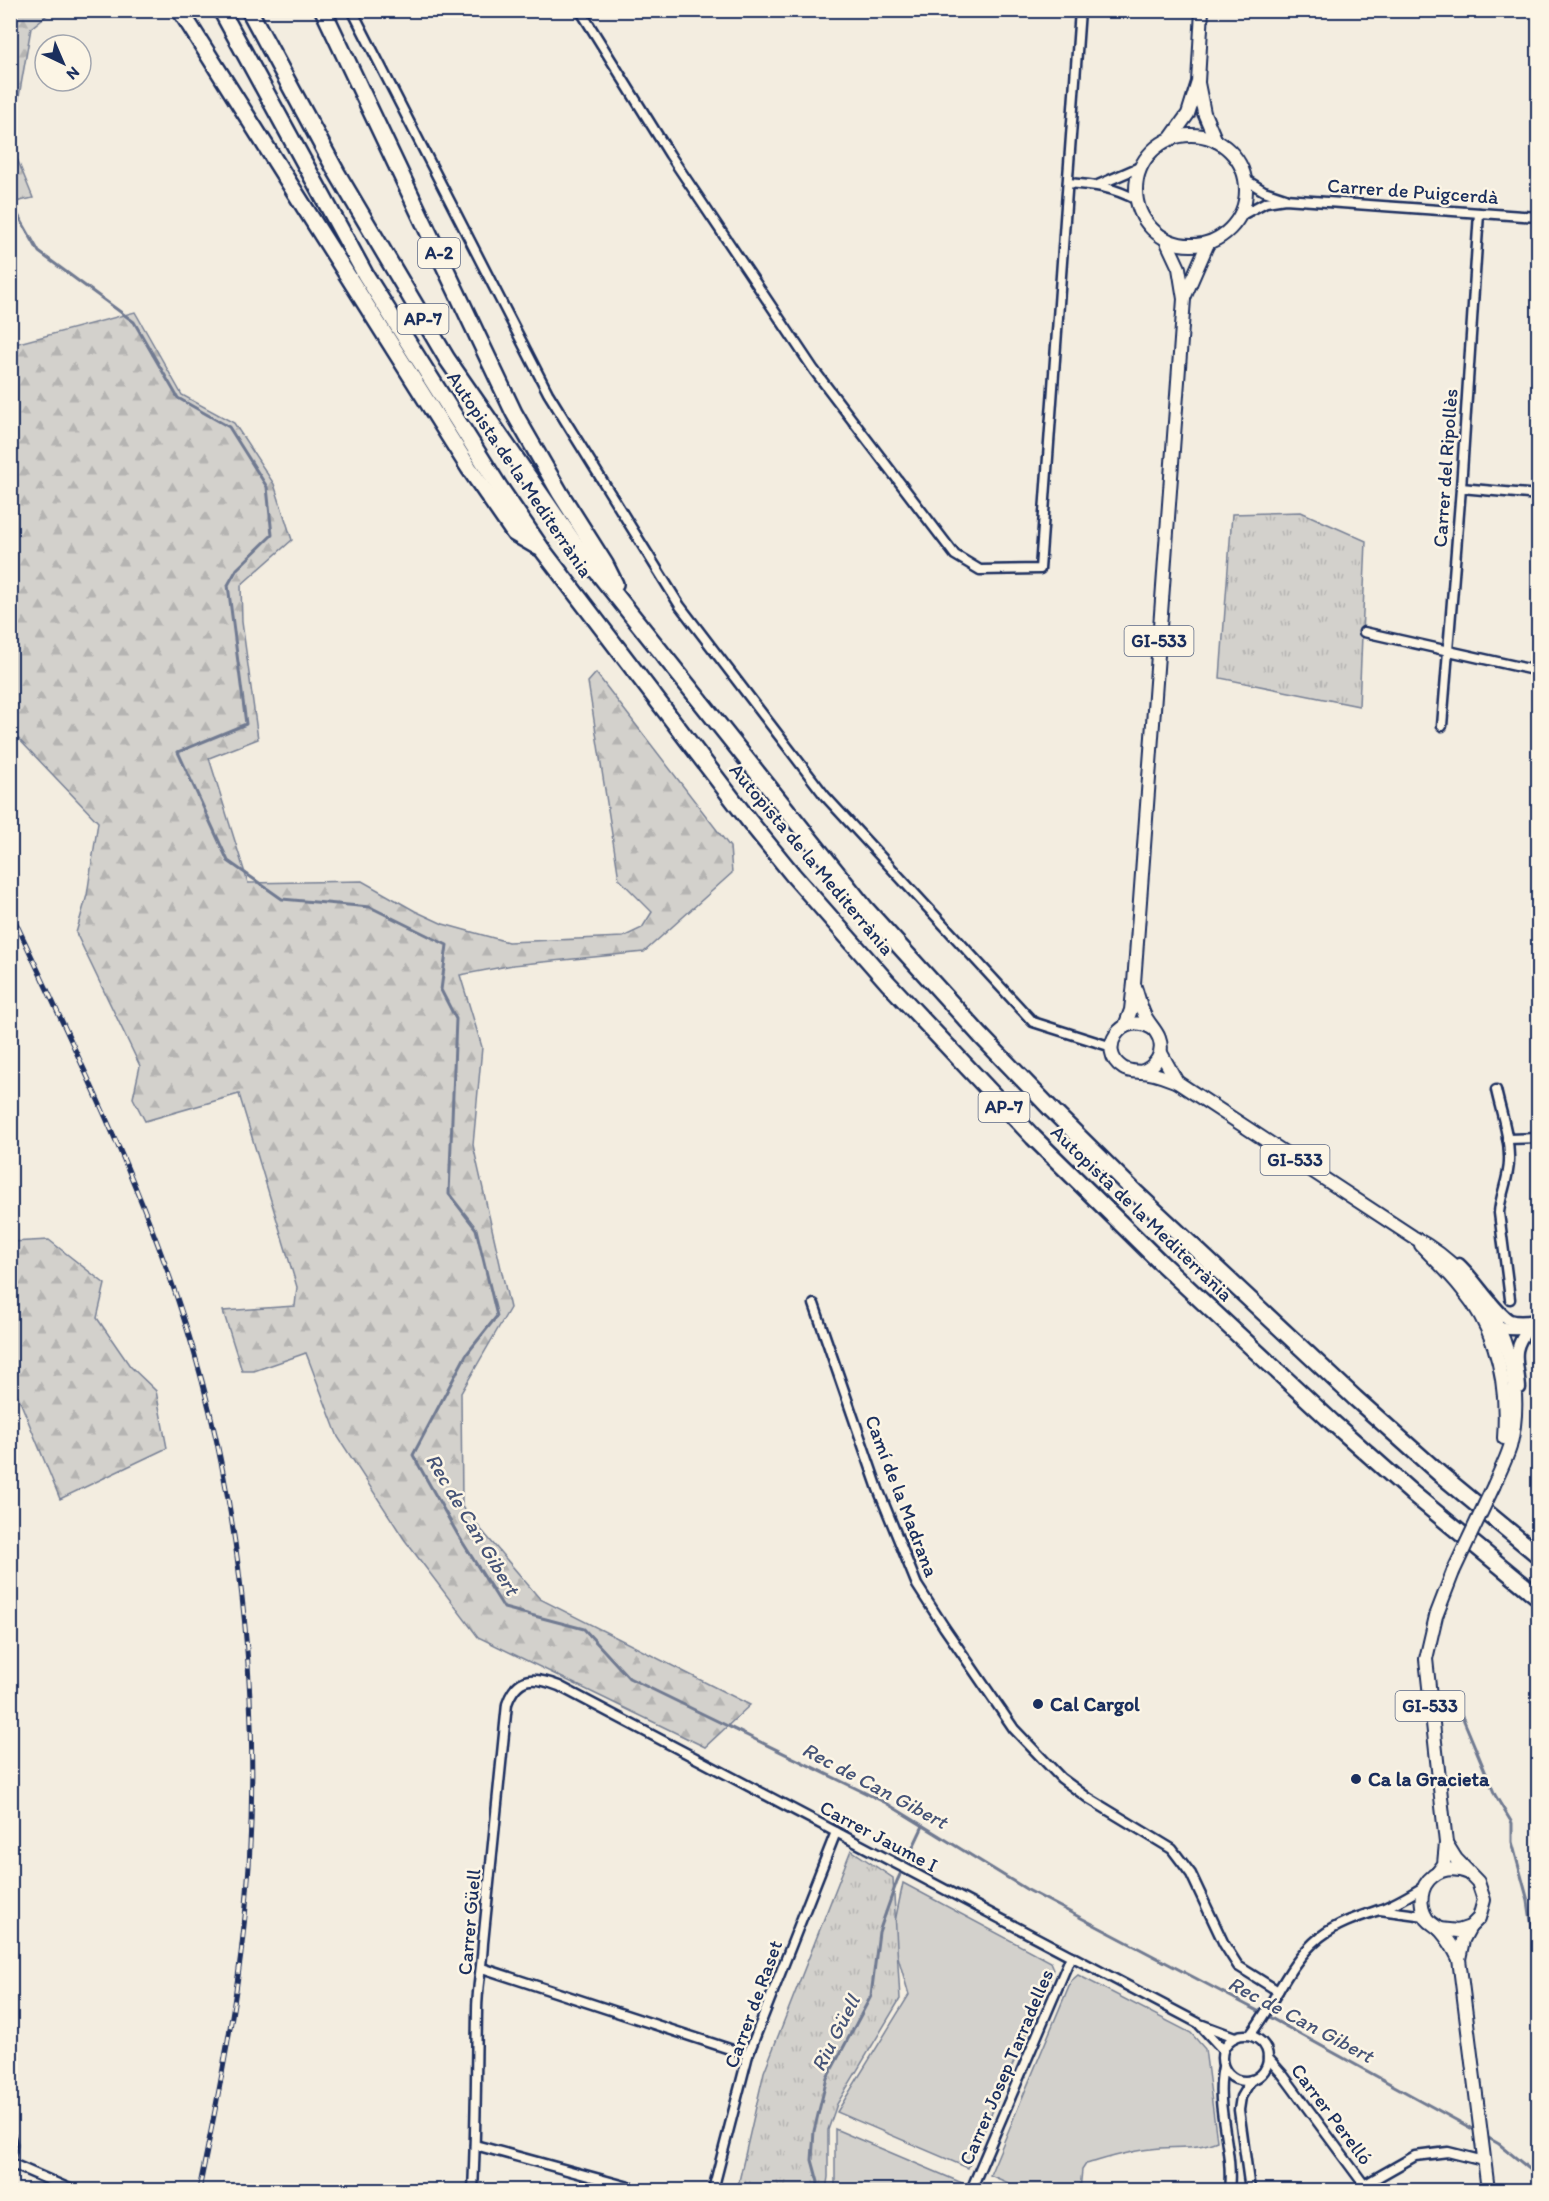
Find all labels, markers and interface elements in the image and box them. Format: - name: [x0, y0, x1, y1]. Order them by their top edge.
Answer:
- north arrow: [33, 33, 93, 93]
- text: N: [63, 63, 84, 84]
- street label: Carrer de Puigcerdà: [1327, 173, 1500, 209]
- road number: A-2: [418, 238, 460, 268]
- road number: AP-7: [398, 304, 448, 334]
- street label: Autopista de la Mediterrània: [442, 366, 598, 582]
- street label: Carrer del Ripollès: [1427, 388, 1463, 548]
- road number: GI-533: [1124, 626, 1194, 656]
- street label: Autopista de la Mediterrània: [725, 758, 900, 960]
- road number: AP-7: [978, 1092, 1030, 1122]
- street label: Autopista de la Mediterrània: [1046, 1120, 1238, 1306]
- road number: GI-533: [1260, 1145, 1330, 1175]
- street label: Camí de la Madrana: [860, 1412, 944, 1581]
- water label: Rec de Can Gibert: [421, 1449, 526, 1601]
- road number: GI-533: [1396, 1691, 1464, 1721]
- place label: Cal Cargol: [1050, 1692, 1140, 1717]
- marker: Cal Cargol: [1031, 1697, 1045, 1711]
- water label: Rec de Can Gibert: [798, 1736, 954, 1835]
- place label: Ca la Gracieta: [1368, 1767, 1490, 1791]
- marker: Ca la Gracieta: [1349, 1772, 1363, 1786]
- street label: Carrer Jaume I: [816, 1795, 942, 1877]
- street label: Carrer Güell: [452, 1868, 486, 1976]
- street label: Carrer de Raset: [719, 1937, 787, 2071]
- street label: Carrer Josep Tarradelles: [954, 1965, 1058, 2169]
- water label: Rec de Can Gibert: [1224, 1970, 1380, 2069]
- water label: Riu Güell: [805, 1989, 866, 2075]
- street label: Carrer Perelló: [1286, 2059, 1378, 2169]

